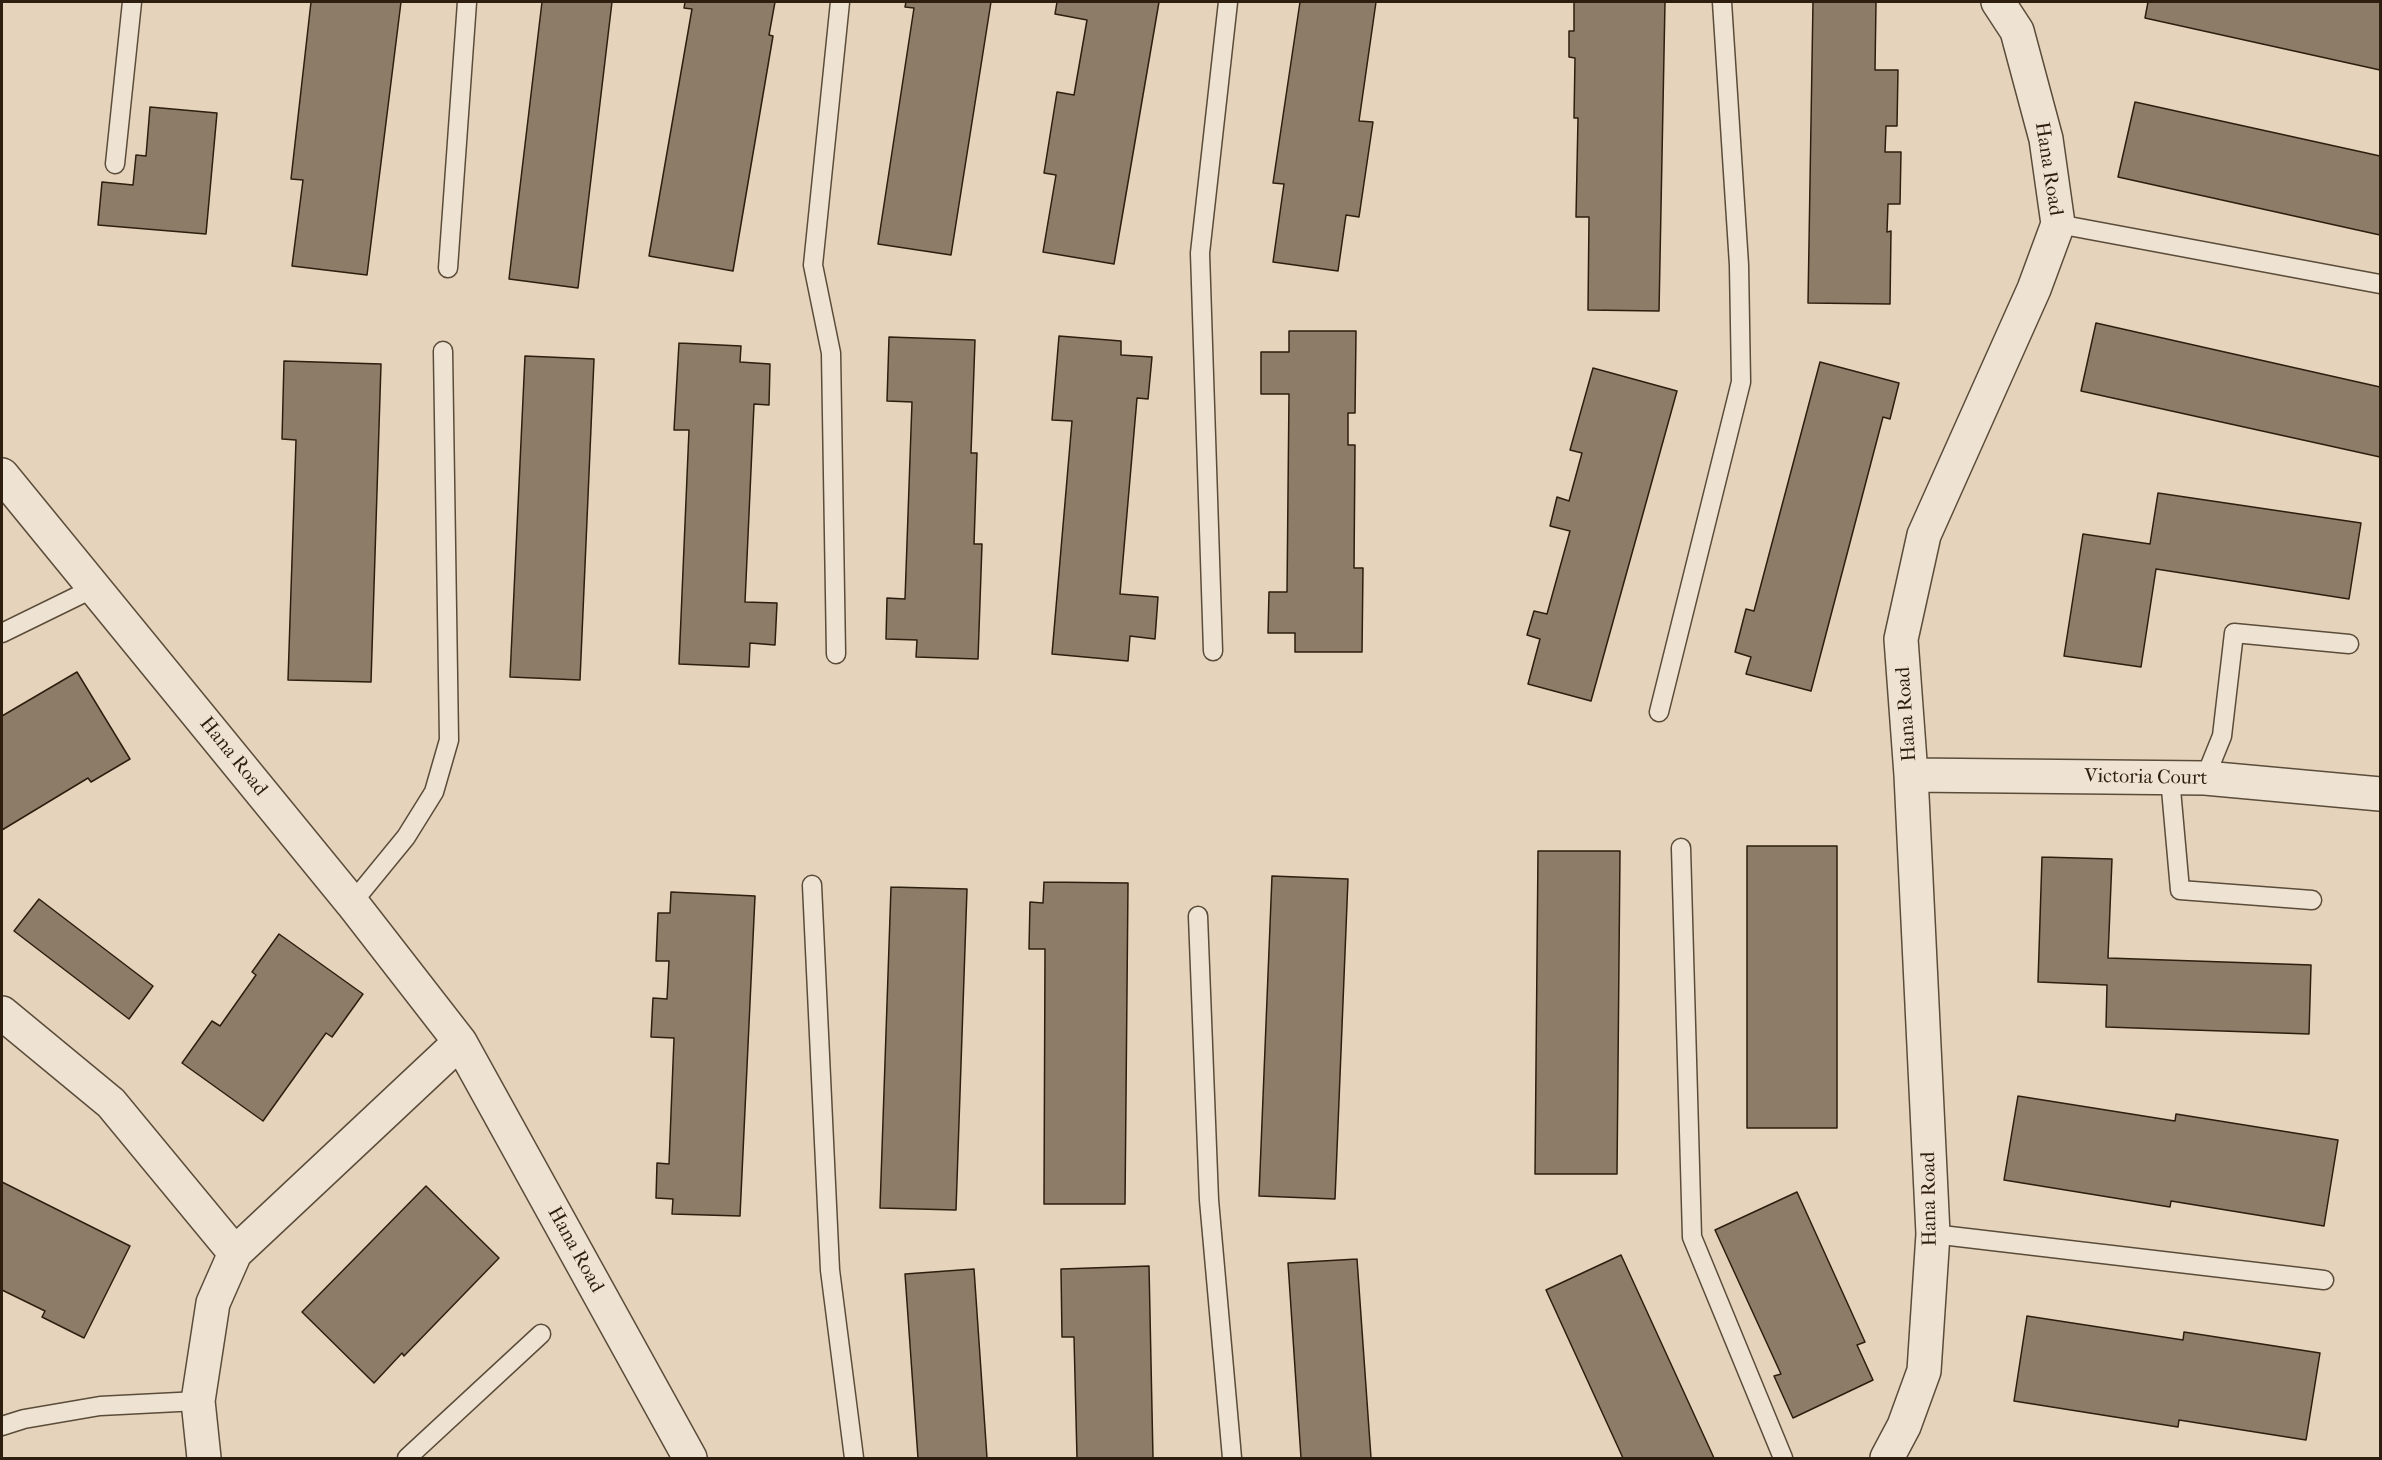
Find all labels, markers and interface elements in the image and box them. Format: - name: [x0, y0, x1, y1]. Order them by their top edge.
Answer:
- street label: Hana Road: [2029, 120, 2067, 218]
- street label: Hana Road: [1892, 666, 1922, 762]
- street label: Hana Road: [194, 713, 272, 801]
- street label: Victoria Court: [2084, 765, 2208, 791]
- street label: Hana Road: [1917, 1151, 1943, 1247]
- street label: Hana Road: [542, 1203, 608, 1297]

